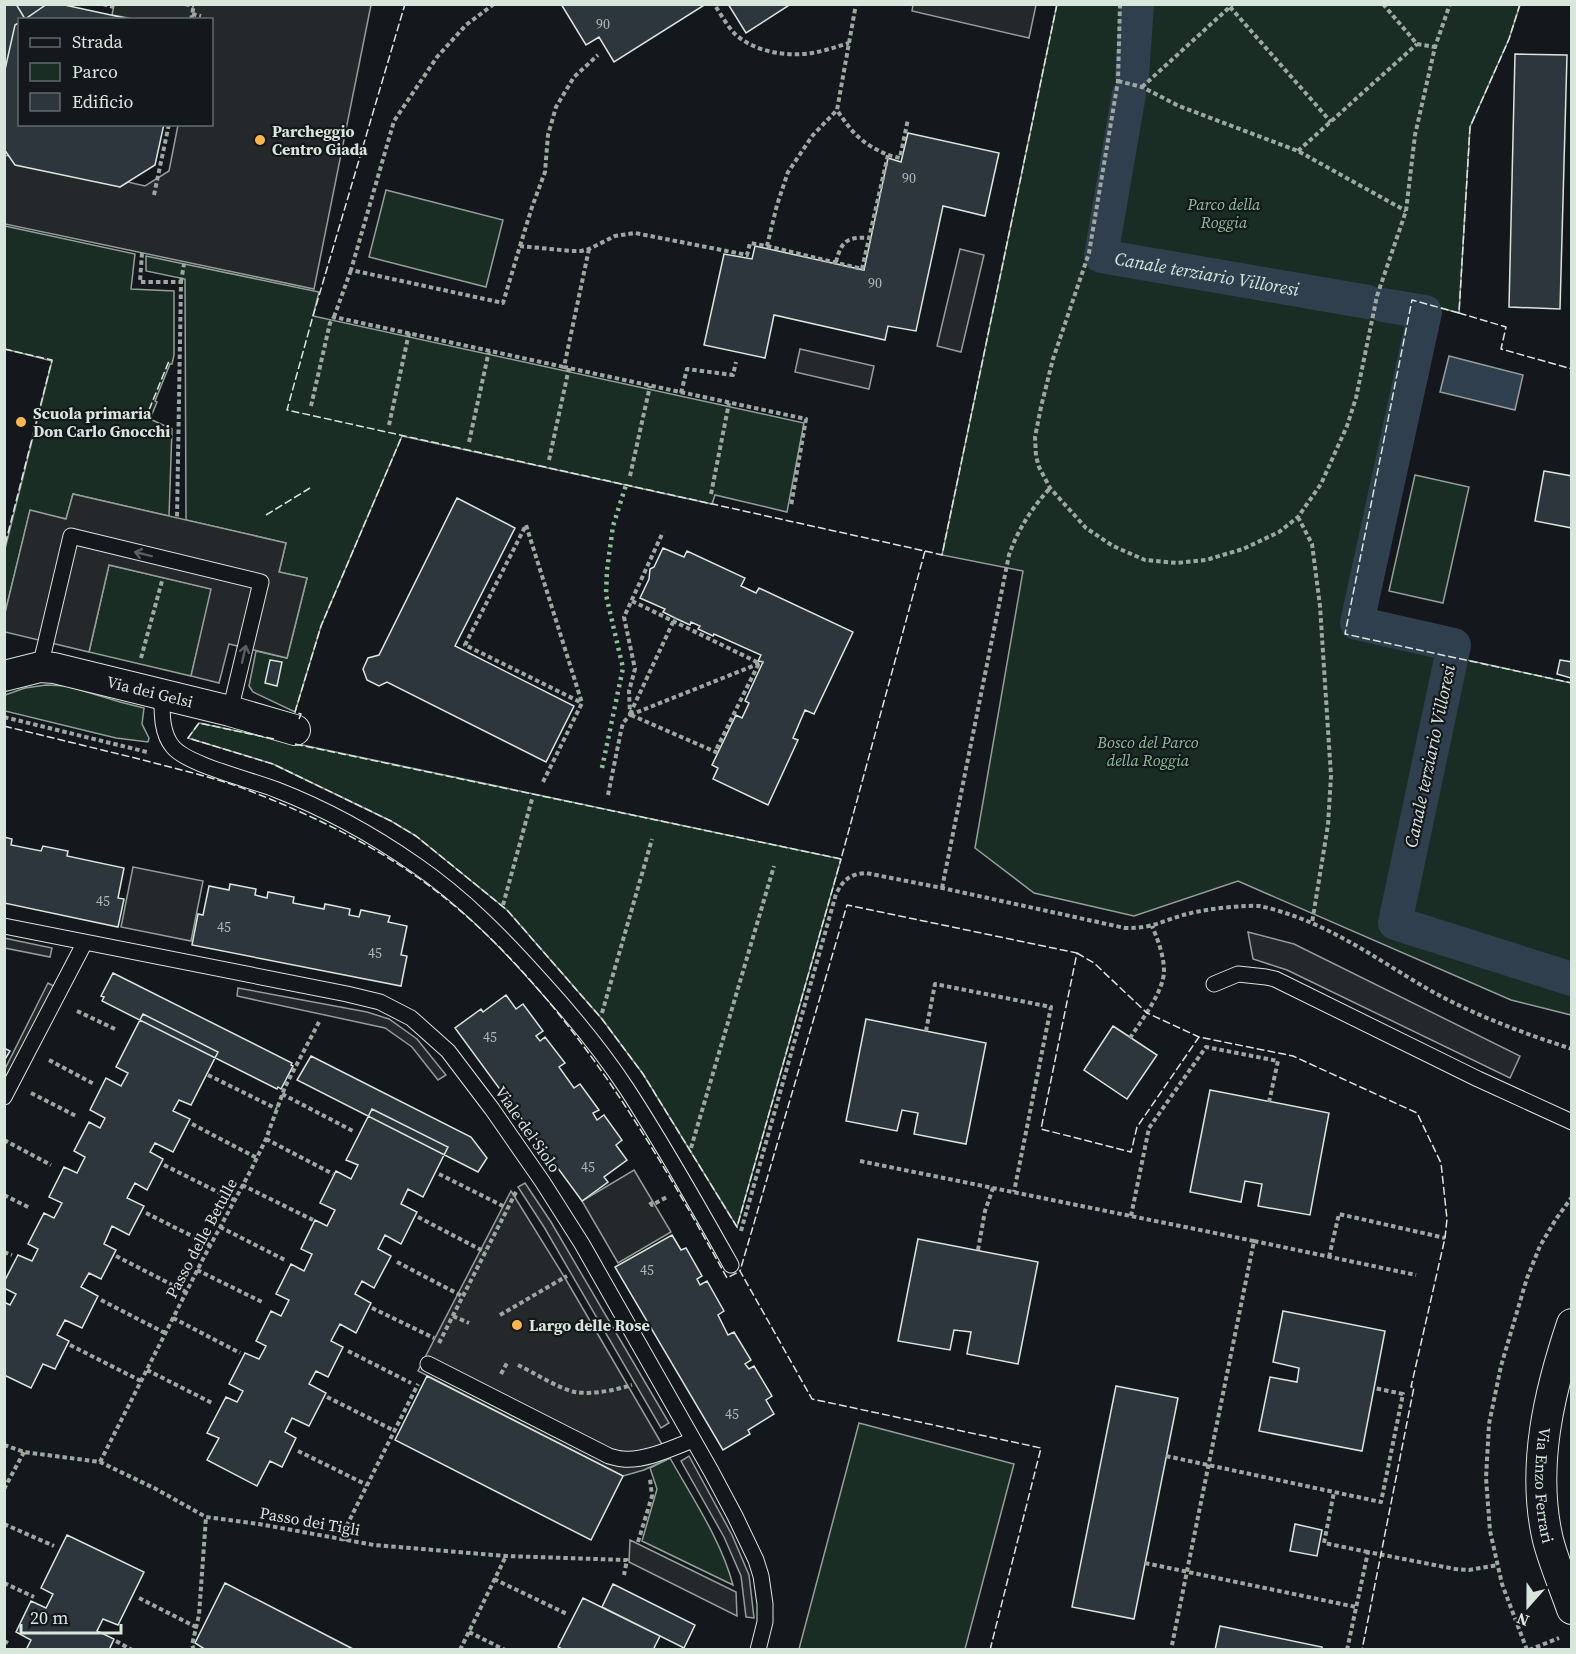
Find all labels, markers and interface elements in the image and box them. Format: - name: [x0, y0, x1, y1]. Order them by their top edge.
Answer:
- house number: 90: [596, 14, 610, 34]
- legend: [18, 18, 213, 126]
- text: Strada: [72, 29, 123, 54]
- text: Parco: [72, 59, 118, 84]
- text: Edificio: [72, 89, 133, 114]
- place label: Parcheggio Centro Giada: [272, 120, 368, 160]
- marker: Parcheggio Centro Giada: [253, 133, 267, 147]
- house number: 90: [902, 168, 916, 188]
- park label: Parco della Roggia: [1187, 193, 1261, 233]
- water label: Canale terziario Villoresi: [1113, 246, 1302, 302]
- house number: 90: [868, 273, 882, 293]
- place label: Scuola primaria Don Carlo Gnocchi: [33, 402, 170, 442]
- marker: Scuola primaria Don Carlo Gnocchi: [14, 415, 28, 429]
- one-way arrow: [134, 548, 154, 559]
- one-way arrow: [238, 645, 250, 664]
- water label: Canale terziario Villoresi: [1398, 662, 1461, 850]
- street label: Via dei Gelsi: [105, 670, 196, 713]
- park label: Bosco del Parco della Roggia: [1096, 731, 1199, 771]
- house number: 45: [96, 891, 110, 911]
- house number: 45: [217, 917, 231, 937]
- house number: 45: [368, 943, 382, 963]
- house number: 45: [483, 1027, 497, 1047]
- street label: Viale del Siolo: [490, 1081, 566, 1177]
- house number: 45: [581, 1157, 595, 1177]
- street label: Passo delle Betulle: [160, 1174, 242, 1302]
- house number: 45: [640, 1260, 654, 1280]
- place label: Largo delle Rose: [529, 1314, 650, 1336]
- marker: Largo delle Rose: [510, 1318, 524, 1332]
- house number: 45: [725, 1404, 739, 1424]
- street label: Via Enzo Ferrari: [1530, 1426, 1559, 1546]
- street label: Passo dei Tigli: [258, 1501, 362, 1541]
- north arrow: [1498, 1576, 1558, 1636]
- scale bar: [21, 1597, 122, 1635]
- text: 20 m: [30, 1605, 68, 1630]
- text: N: [1513, 1608, 1532, 1632]

